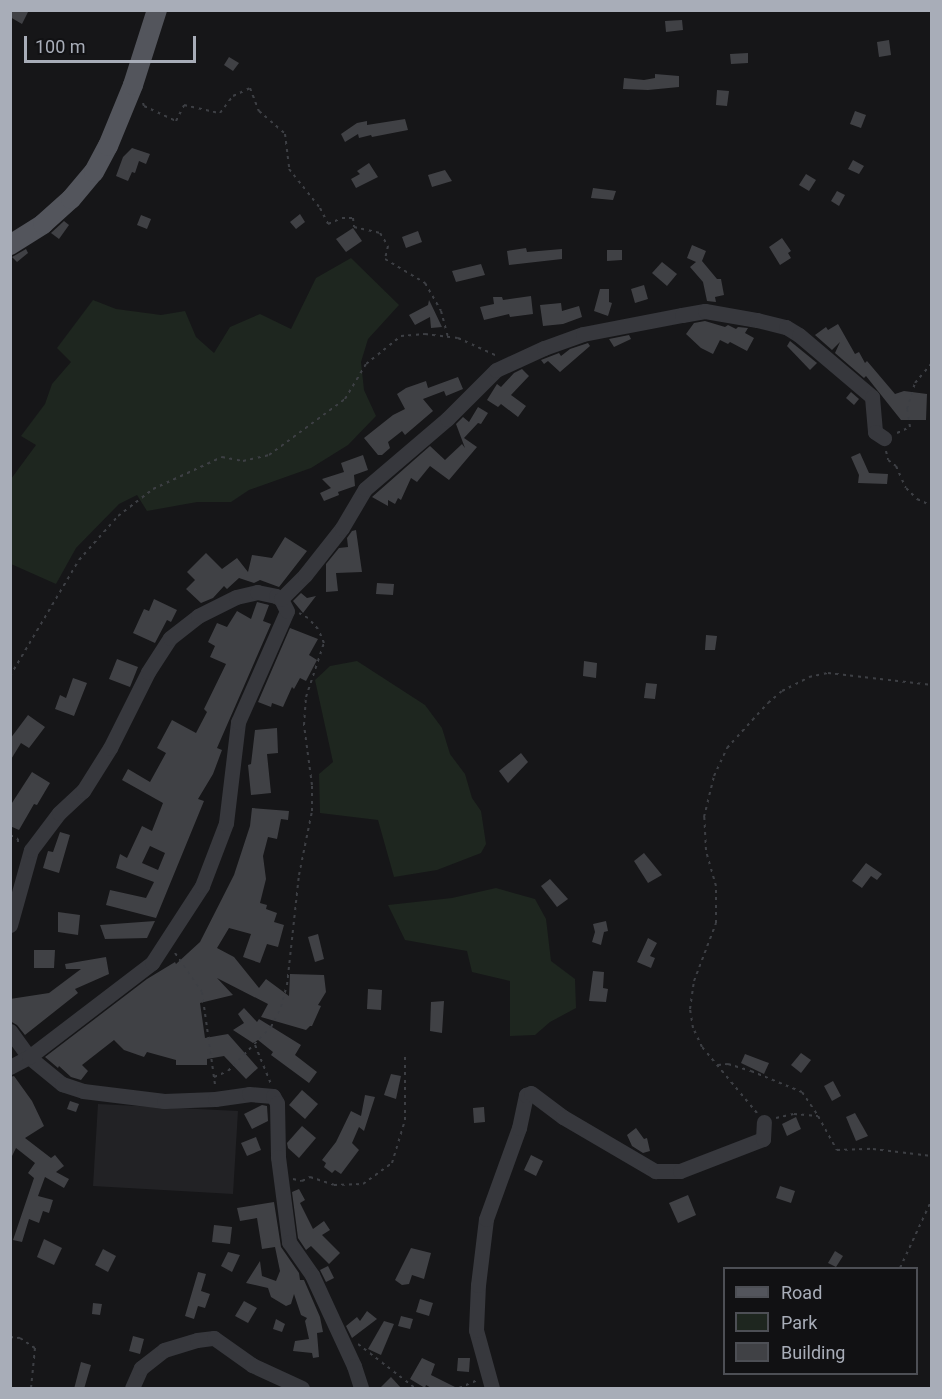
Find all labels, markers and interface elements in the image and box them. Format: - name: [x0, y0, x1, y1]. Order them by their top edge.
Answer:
- scale bar: [27, 24, 200, 62]
- text: 100 m: [35, 36, 86, 57]
- legend: [723, 1267, 918, 1375]
- text: Road: [781, 1282, 822, 1303]
- text: Park: [781, 1312, 817, 1333]
- text: Building: [781, 1342, 845, 1363]

